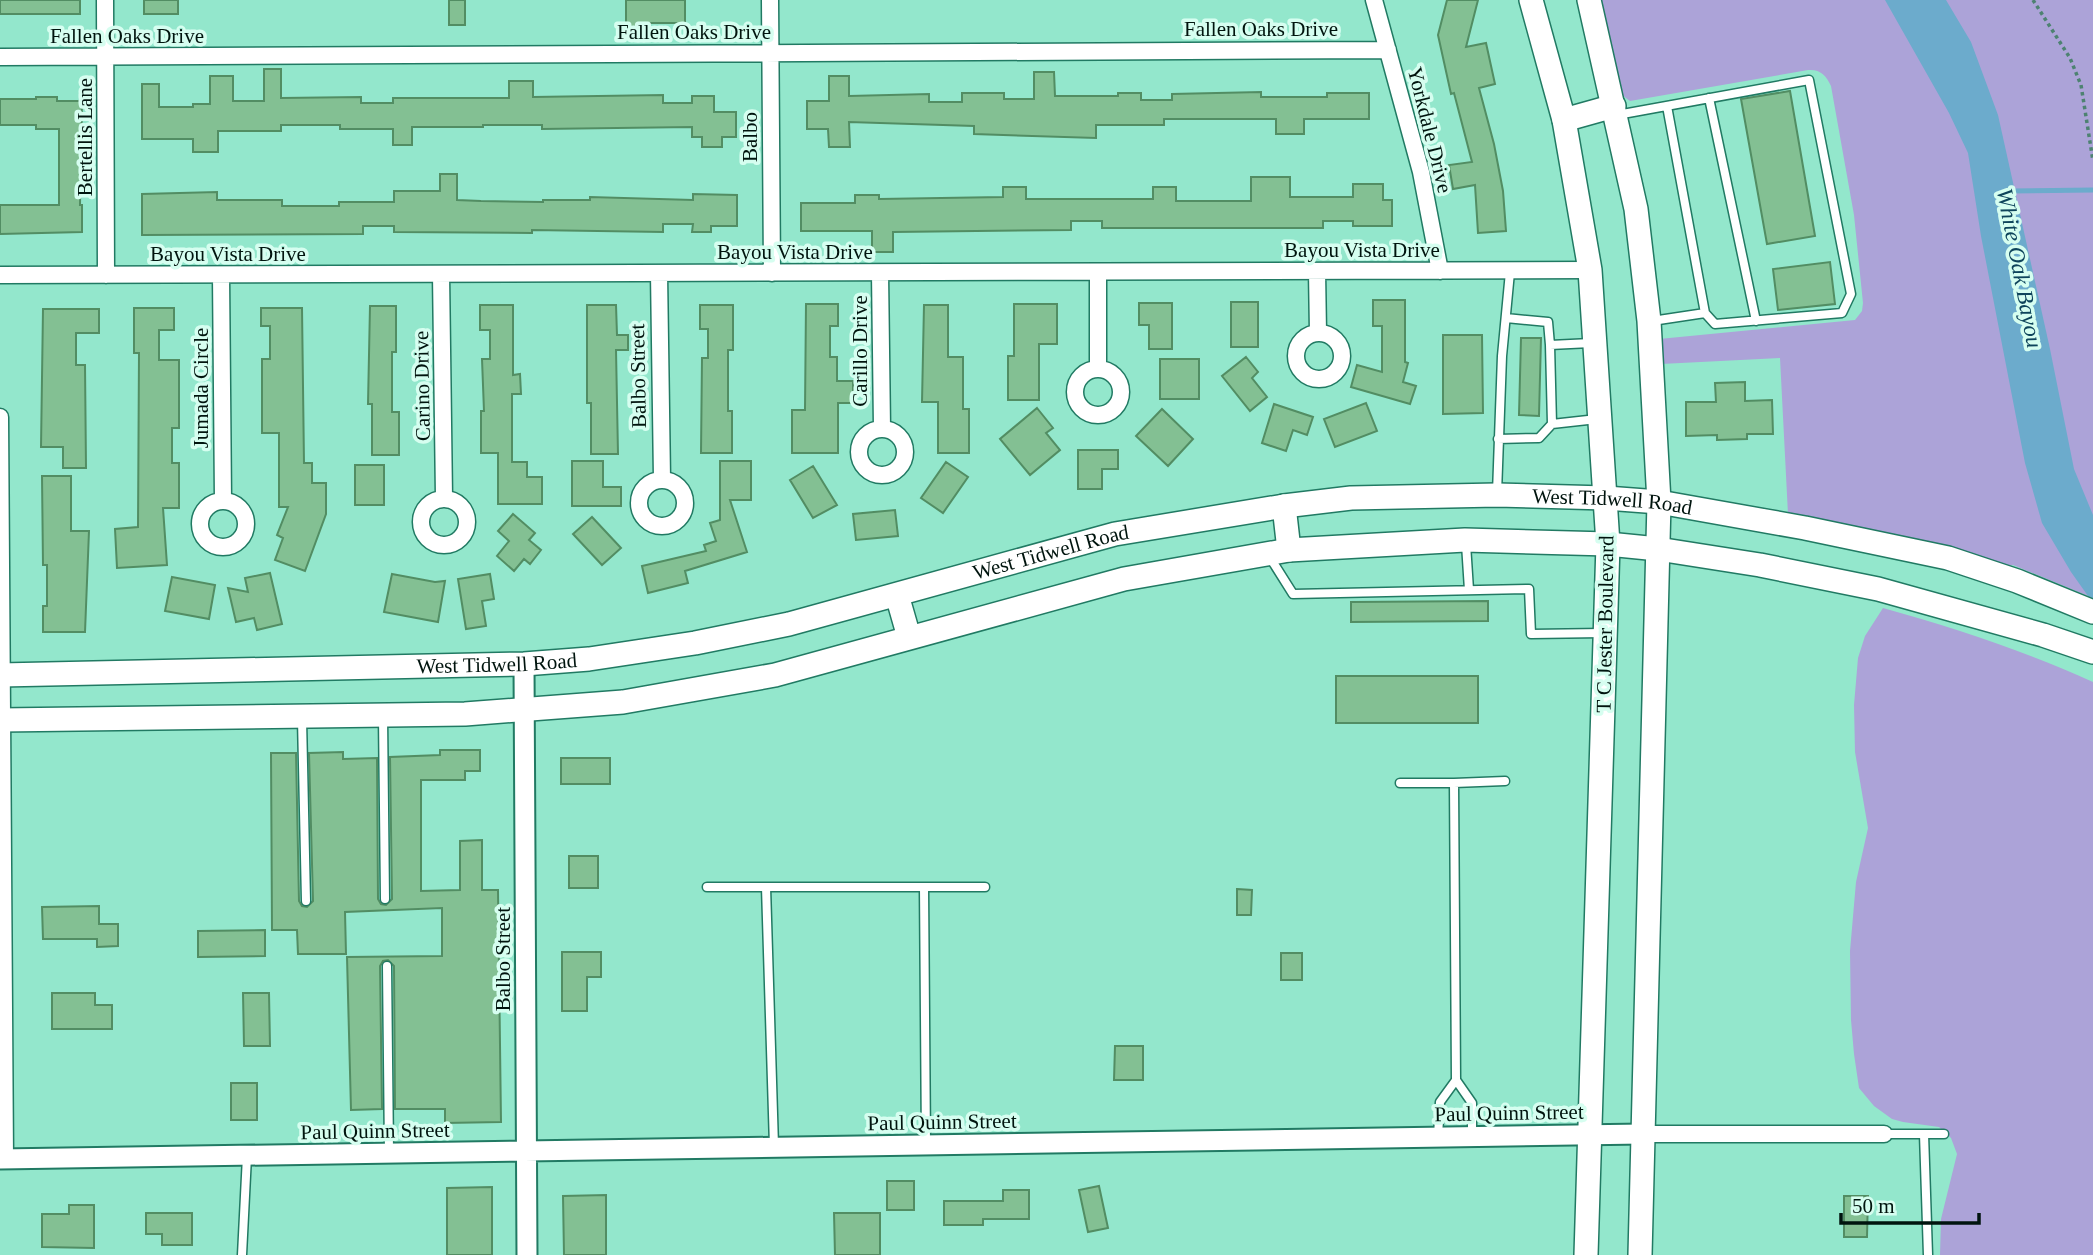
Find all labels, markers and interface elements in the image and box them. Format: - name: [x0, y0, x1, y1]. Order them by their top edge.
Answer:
- street label: Fallen Oaks Drive: [1184, 17, 1338, 41]
- street label: Fallen Oaks Drive: [617, 20, 771, 44]
- street label: Fallen Oaks Drive: [50, 24, 204, 48]
- street label: Yorkdale Drive: [1403, 64, 1457, 196]
- street label: Bertellis Lane: [73, 78, 97, 196]
- street label: Balbo: [738, 112, 762, 162]
- water label: White Oak Bayou: [1992, 186, 2047, 350]
- street label: Bayou Vista Drive: [1284, 238, 1440, 262]
- street label: Bayou Vista Drive: [717, 240, 873, 264]
- street label: Bayou Vista Drive: [150, 242, 306, 266]
- street label: Carillo Drive: [848, 295, 872, 407]
- street label: Balbo Street: [625, 323, 651, 428]
- street label: Jumada Circle: [189, 328, 213, 448]
- street label: Carino Drive: [409, 331, 435, 441]
- street label: West Tidwell Road: [1532, 484, 1695, 520]
- street label: West Tidwell Road: [970, 520, 1131, 585]
- street label: T C Jester Boulevard: [1591, 535, 1619, 713]
- street label: West Tidwell Road: [416, 648, 578, 678]
- street label: Balbo Street: [491, 907, 515, 1011]
- street label: Paul Quinn Street: [1434, 1100, 1584, 1126]
- street label: Paul Quinn Street: [867, 1109, 1017, 1135]
- street label: Paul Quinn Street: [300, 1118, 450, 1144]
- scale bar: [1841, 1182, 1979, 1226]
- text: 50 m: [1852, 1194, 1895, 1218]

